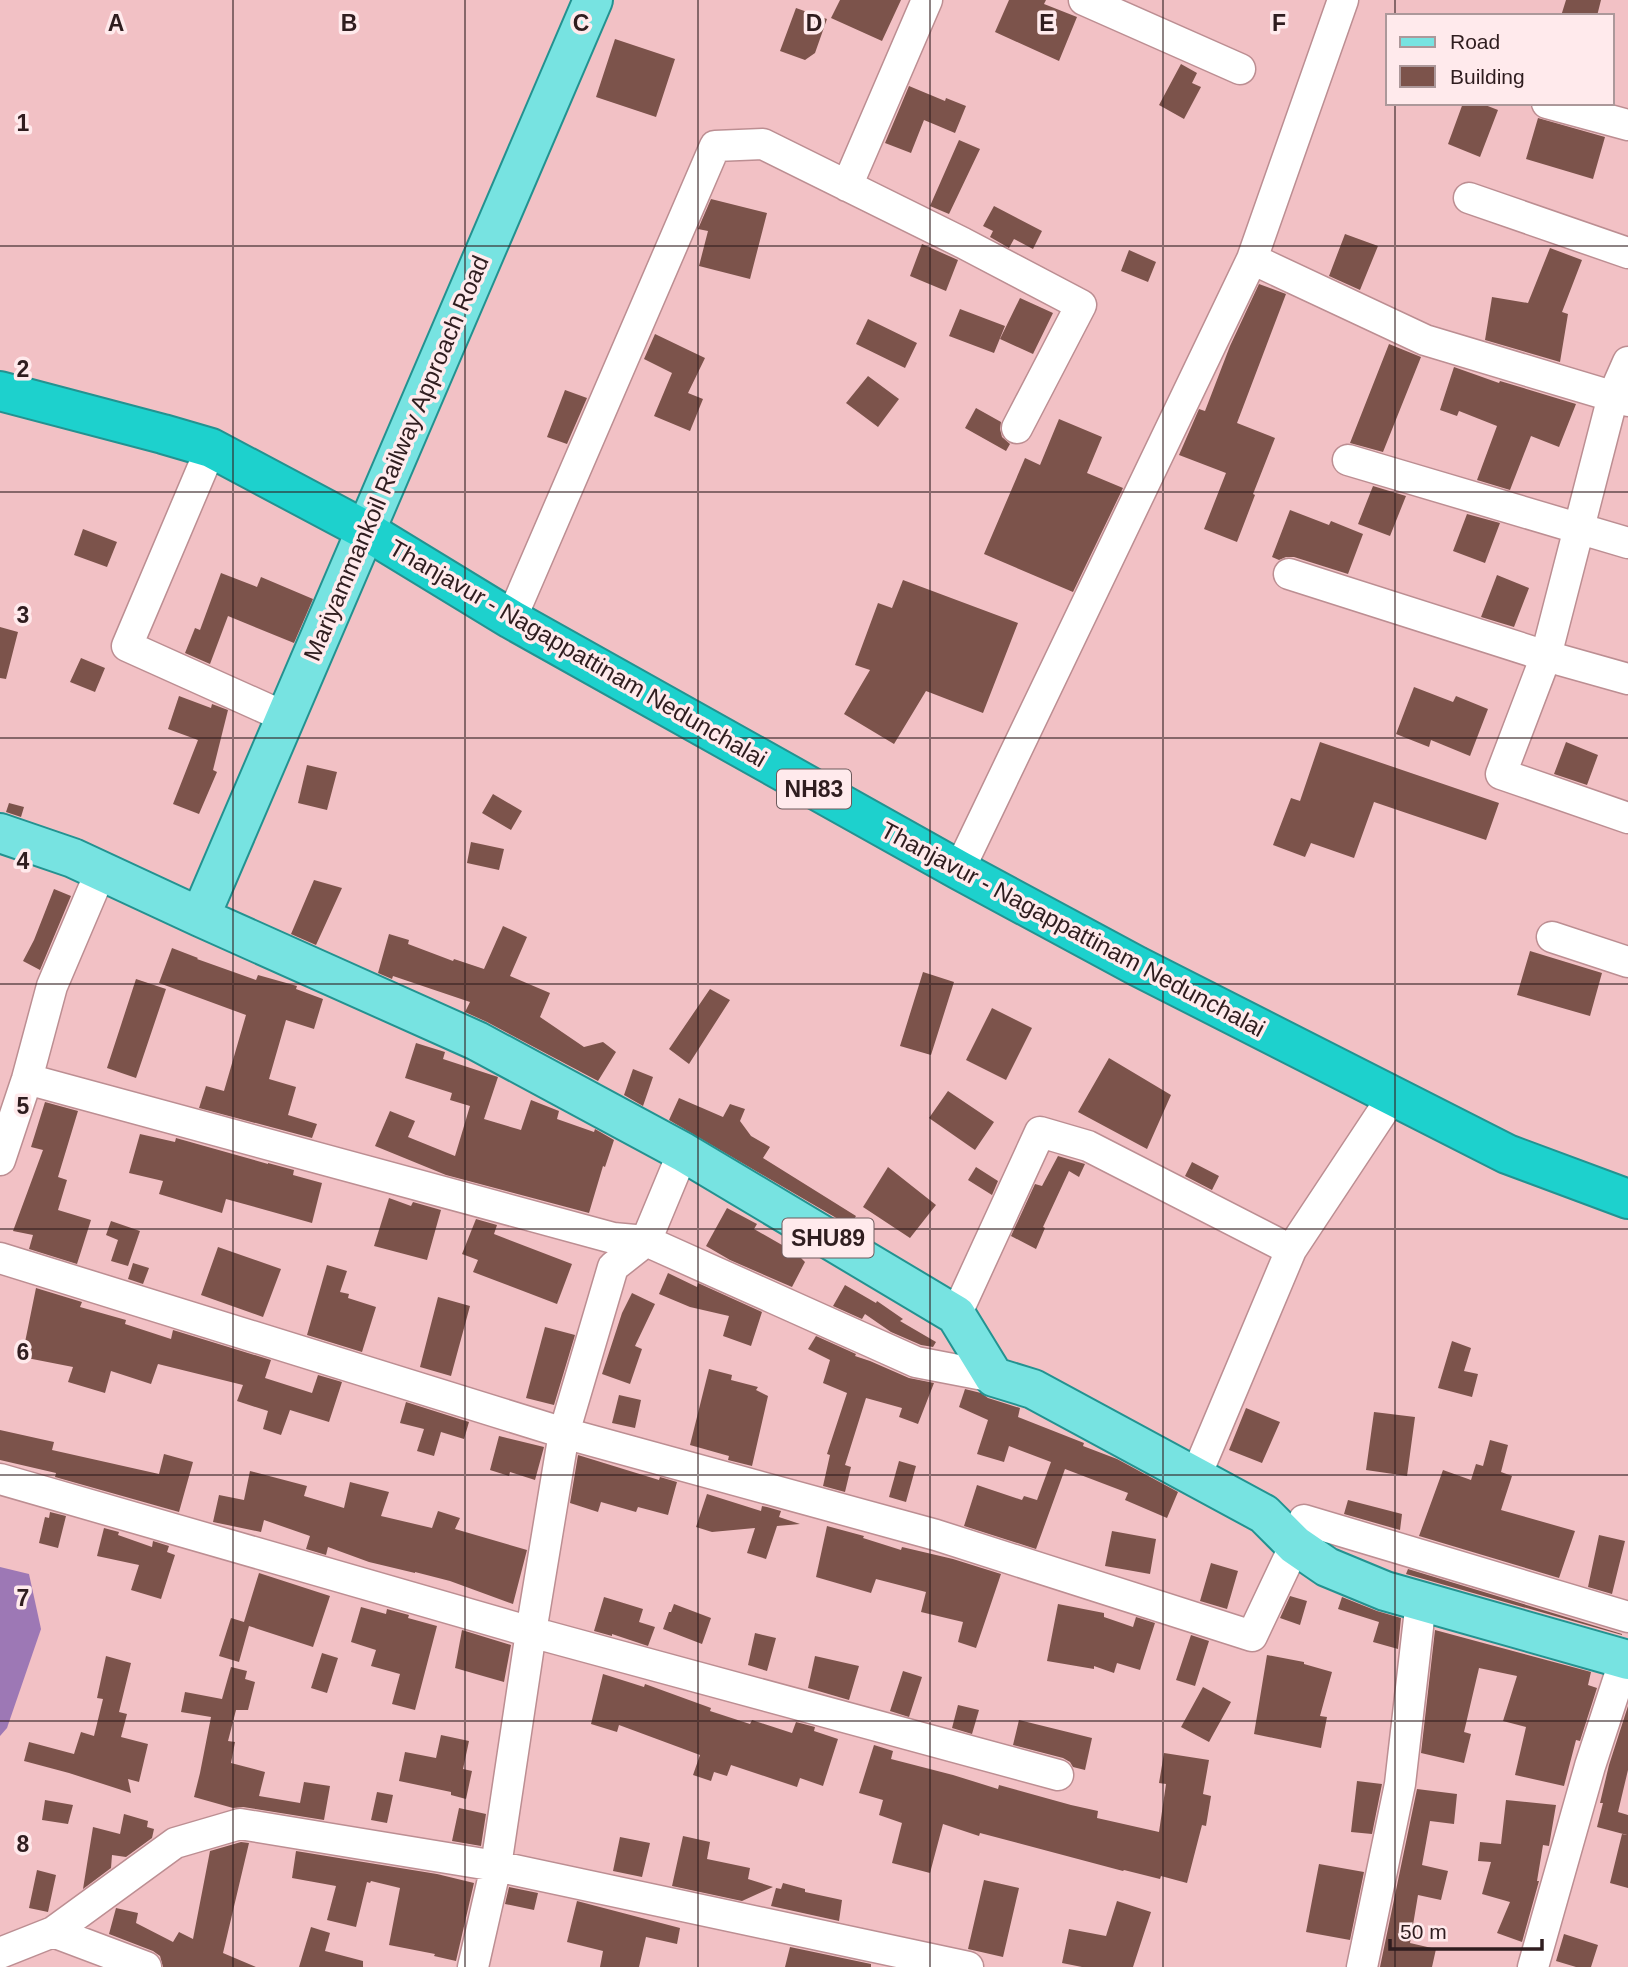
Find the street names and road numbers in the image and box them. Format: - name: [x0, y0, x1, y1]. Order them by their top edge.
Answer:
- street label: Mariyammankoil Railway Approach Road: [298, 251, 494, 665]
- street label: Thanjavur - Nagappattinam Nedunchalai: [385, 534, 771, 772]
- road number: NH83: [777, 769, 851, 808]
- street label: Thanjavur - Nagappattinam Nedunchalai: [876, 816, 1270, 1042]
- road number: SHU89: [782, 1218, 874, 1258]

